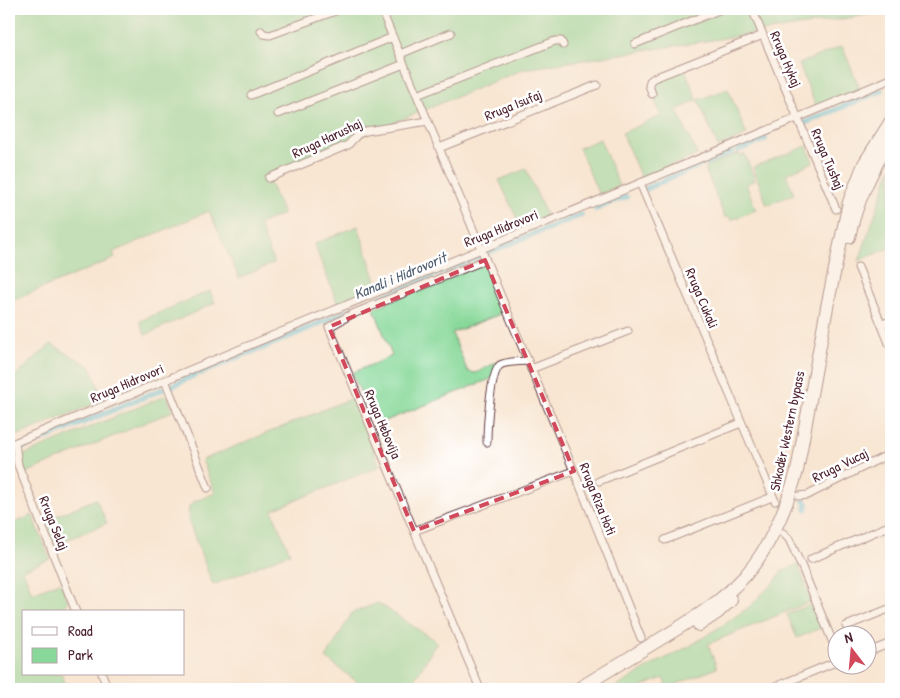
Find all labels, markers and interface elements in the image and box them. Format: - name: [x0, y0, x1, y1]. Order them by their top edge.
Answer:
- street label: Rruga Hykaj: [765, 28, 807, 90]
- street label: Rruga Isufaj: [481, 84, 545, 126]
- street label: Rruga Harushaj: [289, 113, 365, 163]
- street label: Rruga Tushaj: [806, 125, 850, 193]
- street label: Rruga Hidrovori: [461, 204, 541, 252]
- water label: Kanali i Hidrovorit: [350, 246, 452, 304]
- street label: Rruga Cukali: [680, 265, 724, 331]
- street label: Rruga Hidrovori: [87, 359, 167, 407]
- street label: Shkodër Western bypass: [765, 369, 809, 493]
- street label: Rruga Hebovija: [359, 386, 407, 462]
- street label: Rruga Vucaj: [809, 443, 871, 487]
- street label: Rruga Riza Hoti: [574, 460, 622, 538]
- street label: Rruga Selaj: [34, 493, 74, 553]
- legend: [22, 610, 185, 676]
- text: Road: [68, 620, 93, 641]
- north arrow: [828, 626, 878, 676]
- text: N: [842, 627, 855, 647]
- text: Park: [68, 644, 93, 665]

